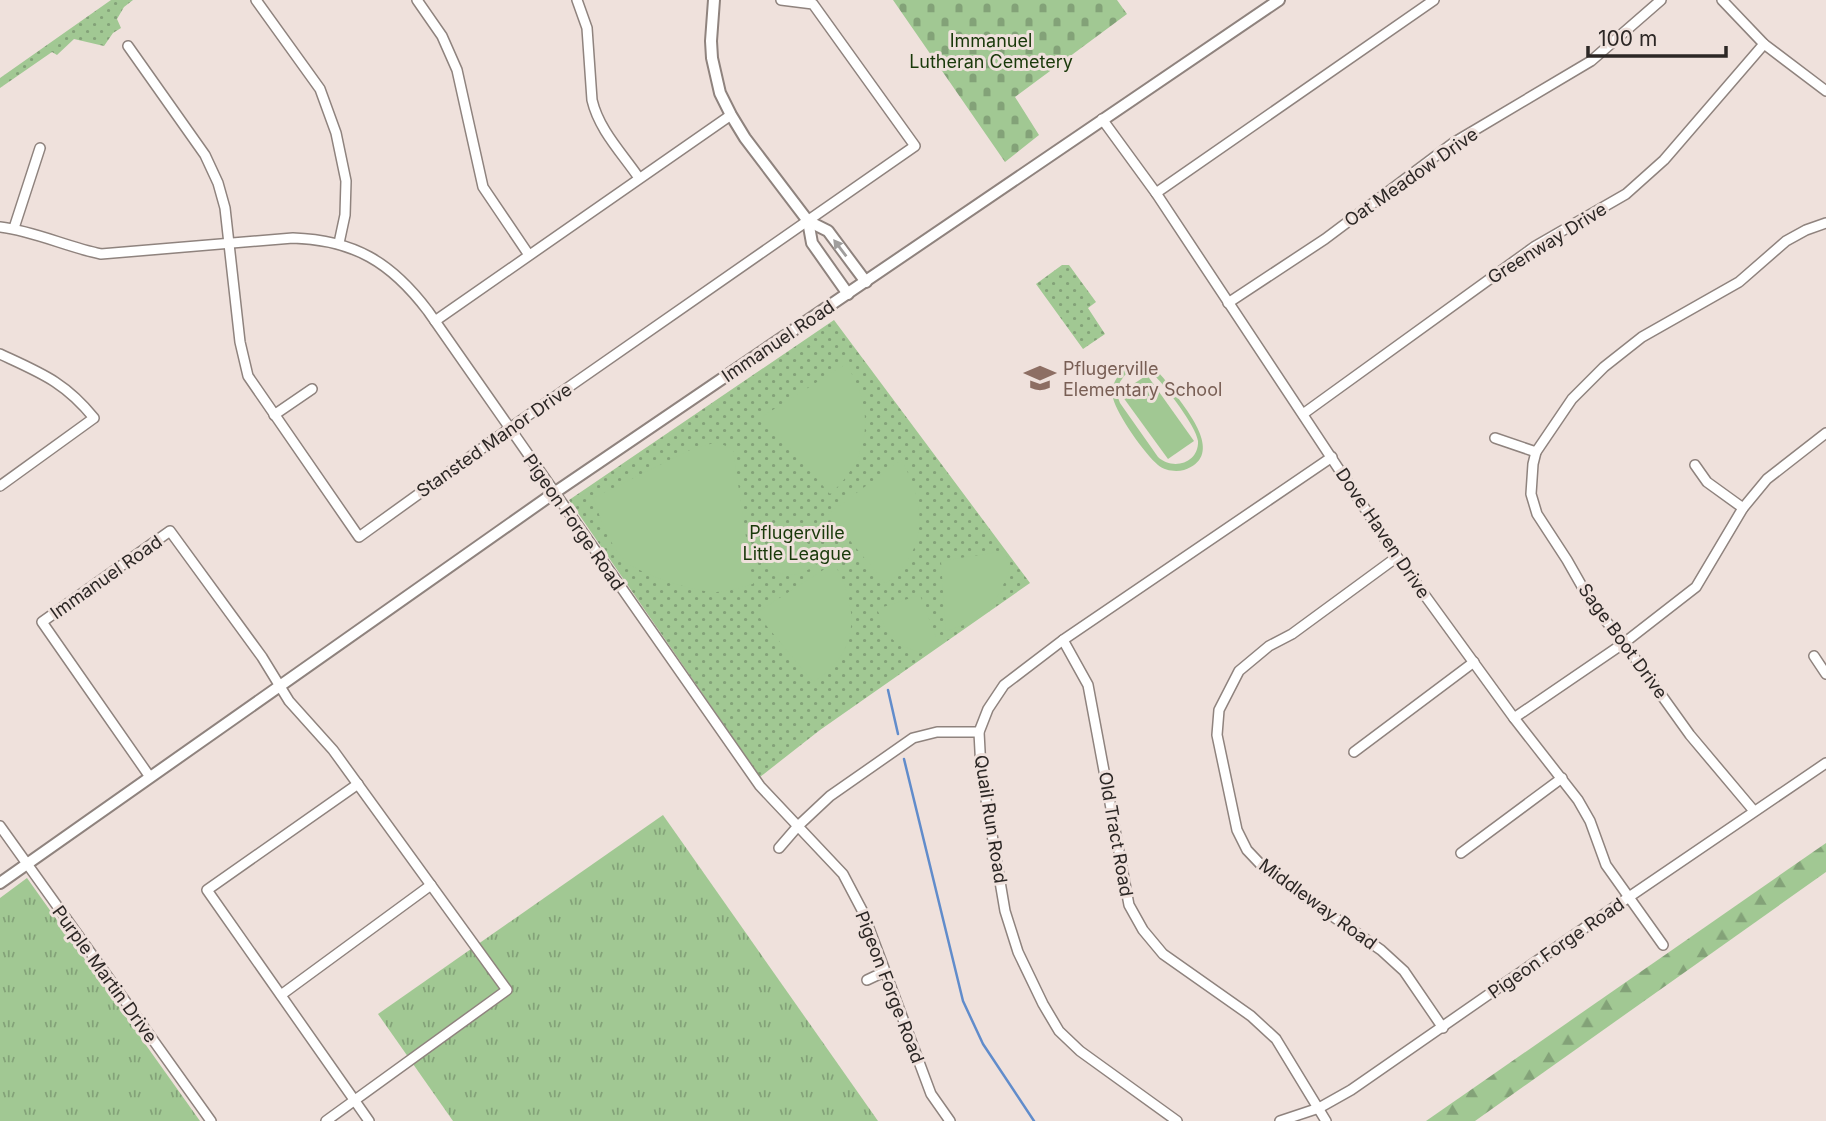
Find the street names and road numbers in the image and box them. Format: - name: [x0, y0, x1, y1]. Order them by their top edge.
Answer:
- street label: Oat Meadow Drive: [1340, 123, 1482, 231]
- street label: Greenway Drive: [1484, 198, 1610, 288]
- street label: Immanuel Road: [718, 296, 838, 386]
- street label: Stansted Manor Drive: [412, 379, 576, 501]
- street label: Pigeon Forge Road: [519, 450, 629, 594]
- street label: Dove Haven Drive: [1332, 464, 1434, 602]
- street label: Immanuel Road: [46, 531, 166, 623]
- street label: Sage Boot Drive: [1574, 579, 1672, 703]
- street label: Quail Run Road: [970, 753, 1012, 885]
- street label: Old Tract Road: [1095, 770, 1137, 898]
- street label: Middleway Road: [1255, 854, 1381, 954]
- street label: Pigeon Forge Road: [1484, 893, 1628, 1003]
- street label: Purple Martin Drive: [48, 901, 162, 1047]
- street label: Pigeon Forge Road: [851, 908, 929, 1066]

